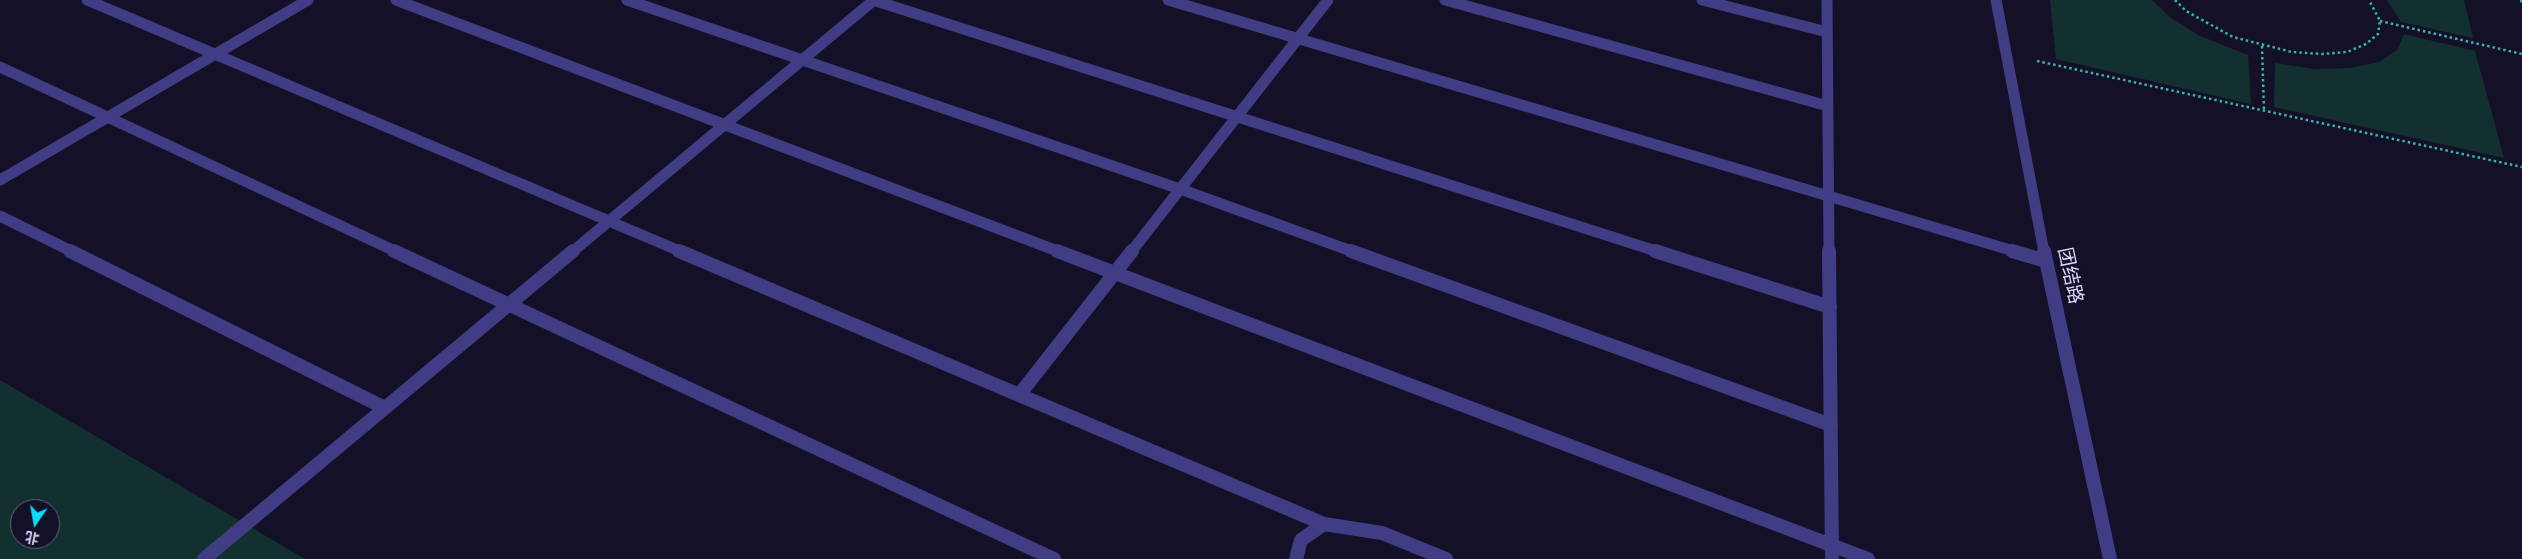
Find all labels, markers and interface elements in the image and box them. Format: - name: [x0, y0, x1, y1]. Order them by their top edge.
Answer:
- street label: 团结路: [2052, 246, 2086, 306]
- north arrow: [10, 499, 60, 549]
- text: 北: [23, 526, 41, 550]

